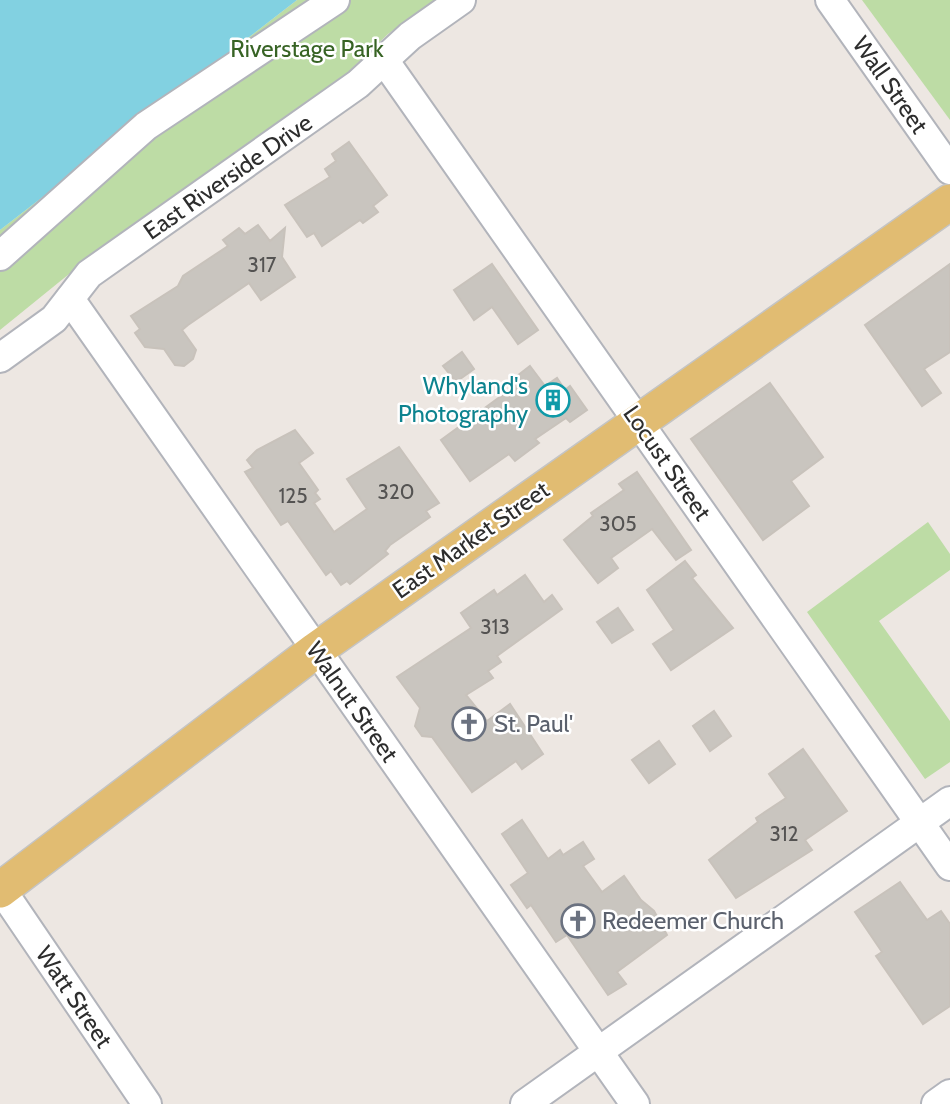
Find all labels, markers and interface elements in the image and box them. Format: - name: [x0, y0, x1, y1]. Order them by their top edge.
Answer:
- street label: Wall Street: [847, 31, 934, 139]
- park label: Riverstage Park: [230, 34, 384, 63]
- street label: East Riverside Drive: [138, 108, 318, 246]
- house number: 317: [248, 252, 277, 277]
- place label: Whyland's Photography: [398, 371, 528, 428]
- building icon: Whyland's Photography: [534, 381, 572, 419]
- street label: Locust Street: [617, 400, 718, 526]
- street label: East Market Street: [387, 475, 555, 604]
- house number: 320: [377, 479, 415, 504]
- house number: 125: [278, 483, 308, 508]
- house number: 305: [599, 511, 637, 536]
- house number: 313: [480, 614, 510, 639]
- street label: Walnut Street: [300, 636, 404, 767]
- church icon: St. Paul': [450, 705, 488, 743]
- place label: St. Paul': [494, 709, 573, 738]
- house number: 312: [769, 821, 799, 846]
- church icon: Redeemer Church: [559, 902, 597, 940]
- place label: Redeemer Church: [602, 906, 784, 935]
- street label: Watt Street: [30, 940, 119, 1053]

